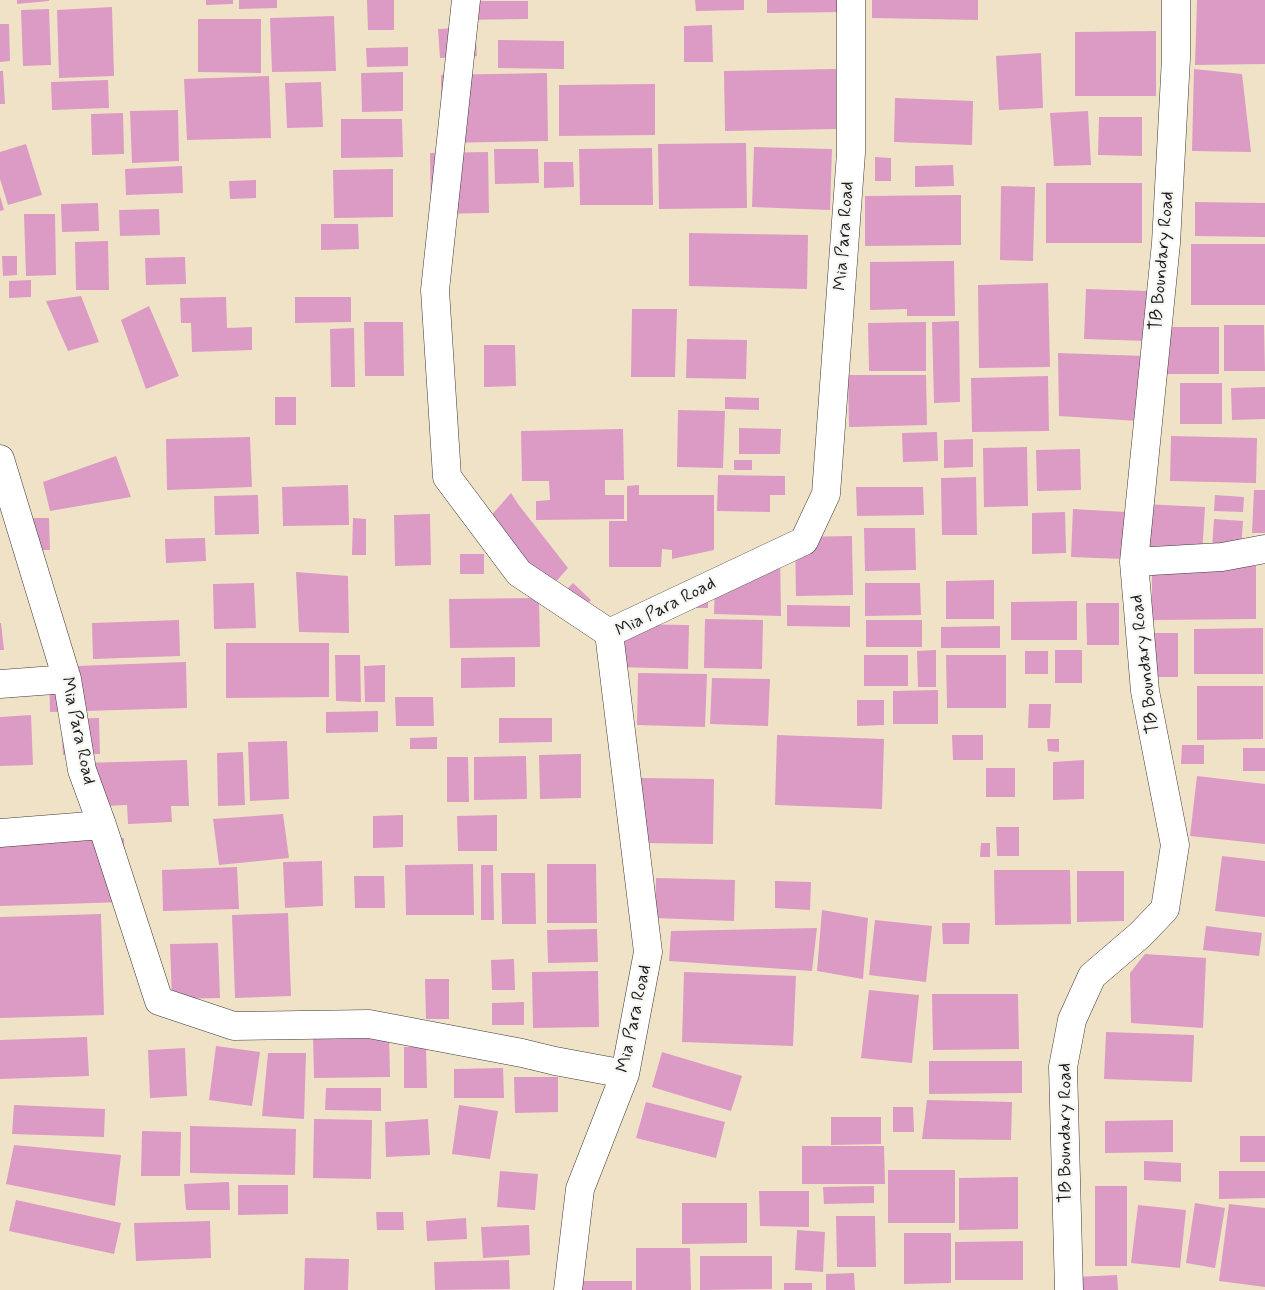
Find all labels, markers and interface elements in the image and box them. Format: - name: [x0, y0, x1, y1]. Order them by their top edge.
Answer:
- street label: Mia Para Road: [830, 181, 860, 291]
- street label: TB Boundary Road: [1146, 190, 1180, 332]
- street label: Mia Para Road: [612, 574, 720, 642]
- street label: TB Boundary Road: [1127, 593, 1165, 735]
- street label: Mia Para Road: [55, 675, 99, 787]
- street label: Mia Para Road: [613, 963, 657, 1075]
- street label: TB Boundary Road: [1055, 1063, 1077, 1203]

